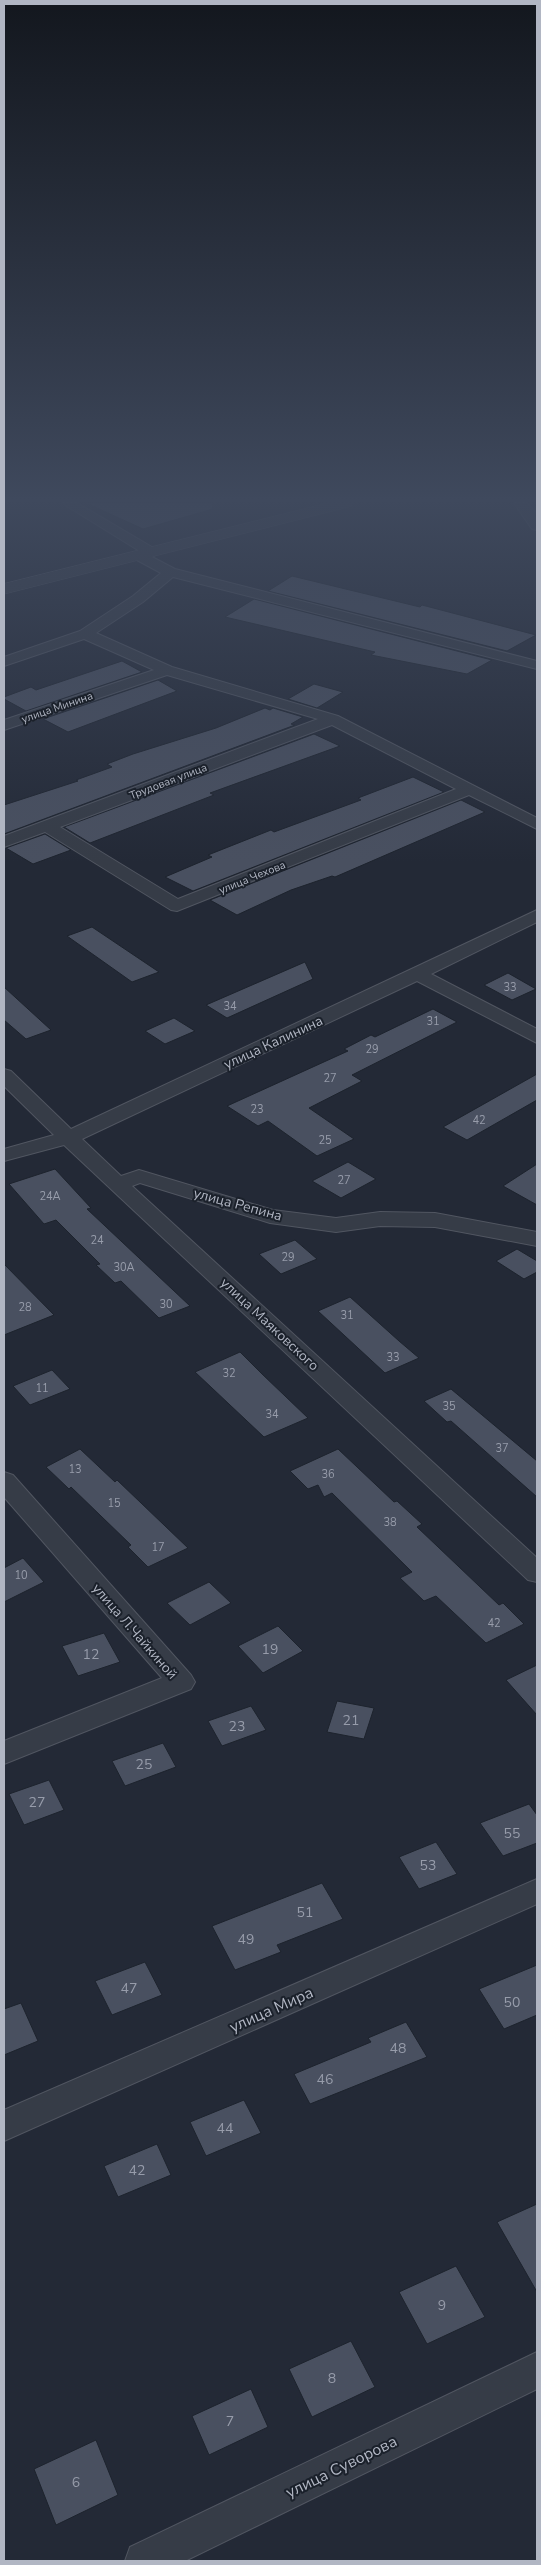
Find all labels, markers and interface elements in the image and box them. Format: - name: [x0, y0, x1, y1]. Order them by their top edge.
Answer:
- street label: улица Минина: [19, 688, 95, 727]
- street label: Трудовая улица: [127, 760, 209, 803]
- street label: улица Чехова: [217, 857, 288, 898]
- house number: 33: [503, 980, 517, 995]
- house number: 34: [223, 999, 237, 1014]
- street label: улица Калинина: [220, 1011, 326, 1074]
- house number: 31: [426, 1014, 440, 1029]
- house number: 29: [365, 1042, 379, 1057]
- house number: 27: [323, 1071, 337, 1086]
- house number: 23: [250, 1102, 264, 1117]
- house number: 42: [472, 1113, 486, 1128]
- house number: 25: [318, 1133, 332, 1148]
- house number: 27: [337, 1173, 351, 1188]
- street label: улица Репина: [191, 1184, 284, 1225]
- house number: 24А: [39, 1189, 61, 1204]
- house number: 24: [90, 1233, 104, 1248]
- house number: 29: [281, 1250, 295, 1265]
- house number: 30А: [113, 1260, 135, 1275]
- street label: улица Маяковского: [216, 1274, 323, 1375]
- house number: 30: [159, 1297, 173, 1312]
- house number: 28: [18, 1300, 32, 1315]
- house number: 31: [340, 1308, 354, 1323]
- house number: 33: [386, 1350, 400, 1365]
- house number: 32: [222, 1366, 236, 1381]
- house number: 11: [35, 1381, 49, 1396]
- house number: 35: [442, 1399, 456, 1414]
- house number: 34: [265, 1407, 279, 1422]
- house number: 37: [495, 1441, 509, 1456]
- house number: 13: [68, 1462, 82, 1477]
- house number: 36: [321, 1467, 335, 1482]
- house number: 15: [107, 1496, 121, 1511]
- house number: 38: [383, 1515, 397, 1530]
- house number: 17: [151, 1540, 165, 1555]
- house number: 10: [14, 1568, 28, 1583]
- street label: улица Л.Чайкиной: [88, 1579, 182, 1683]
- house number: 42: [487, 1616, 501, 1631]
- house number: 19: [262, 1640, 278, 1659]
- house number: 12: [83, 1645, 99, 1664]
- house number: 21: [343, 1711, 359, 1730]
- house number: 23: [229, 1717, 245, 1736]
- house number: 25: [136, 1755, 152, 1774]
- house number: 27: [29, 1793, 45, 1812]
- house number: 55: [504, 1824, 520, 1843]
- house number: 53: [420, 1856, 436, 1875]
- house number: 51: [297, 1903, 313, 1922]
- house number: 49: [238, 1930, 254, 1949]
- house number: 47: [121, 1979, 137, 1998]
- street label: улица Мира: [226, 1982, 317, 2038]
- house number: 50: [504, 1993, 520, 2012]
- house number: 48: [390, 2039, 406, 2058]
- house number: 46: [317, 2070, 333, 2089]
- house number: 44: [217, 2119, 233, 2138]
- house number: 42: [129, 2161, 145, 2180]
- house number: 9: [438, 2296, 446, 2315]
- house number: 8: [328, 2369, 336, 2388]
- house number: 7: [226, 2412, 234, 2431]
- street label: улица Суворова: [282, 2430, 401, 2503]
- house number: 6: [72, 2473, 80, 2492]

